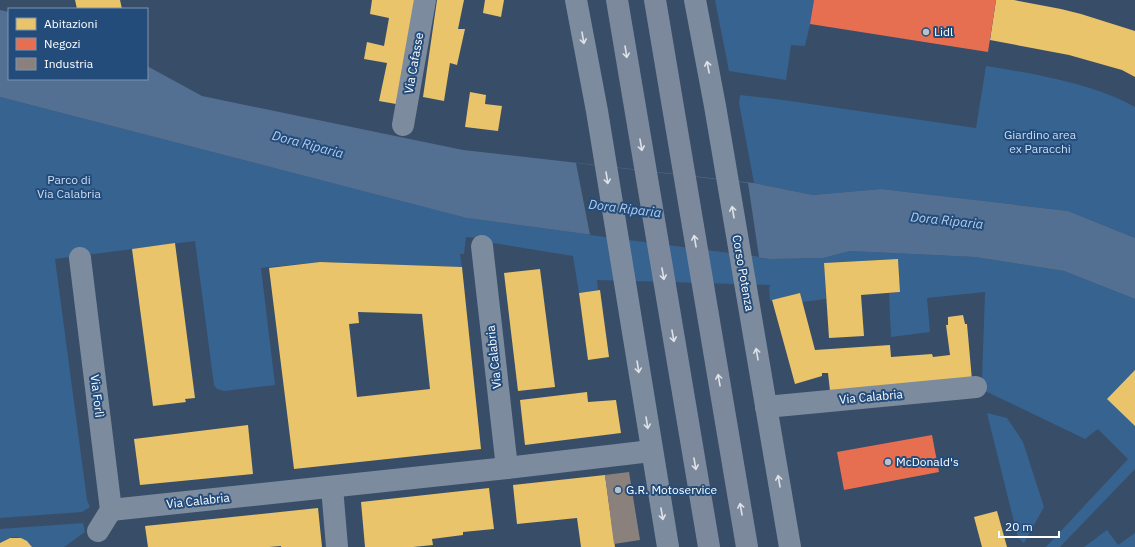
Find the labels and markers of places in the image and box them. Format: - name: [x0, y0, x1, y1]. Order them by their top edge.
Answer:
- place label: Lidl: [934, 24, 953, 39]
- marker: Lidl: [921, 27, 931, 37]
- place label: McDonald's: [896, 454, 959, 469]
- marker: McDonald's: [883, 457, 893, 467]
- place label: G.R. Motoservice: [626, 482, 718, 497]
- marker: G.R. Motoservice: [613, 485, 623, 495]

